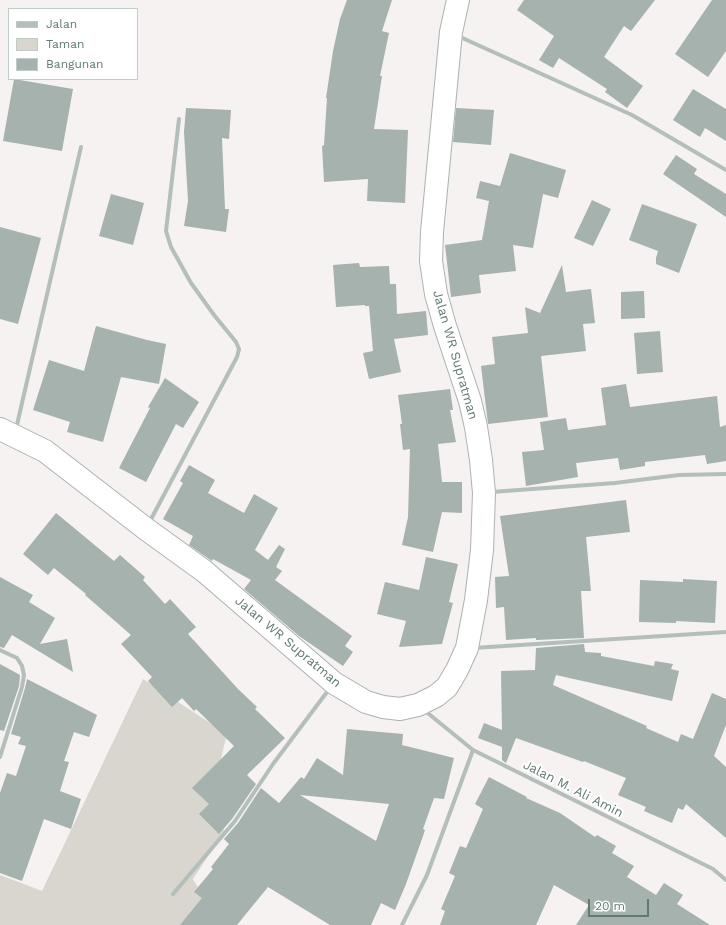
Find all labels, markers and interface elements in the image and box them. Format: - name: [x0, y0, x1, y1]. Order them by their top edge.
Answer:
- legend: [8, 8, 138, 80]
- text: Jalan: [46, 17, 77, 31]
- text: Taman: [46, 37, 84, 51]
- text: Bangunan: [46, 57, 104, 71]
- street label: Jalan WR Supratman: [429, 289, 481, 421]
- street label: Jalan WR Supratman: [232, 593, 344, 691]
- street label: Jalan M. Ali Amin: [520, 757, 626, 821]
- scale bar: [590, 891, 651, 917]
- text: 20 m: [595, 899, 625, 913]

